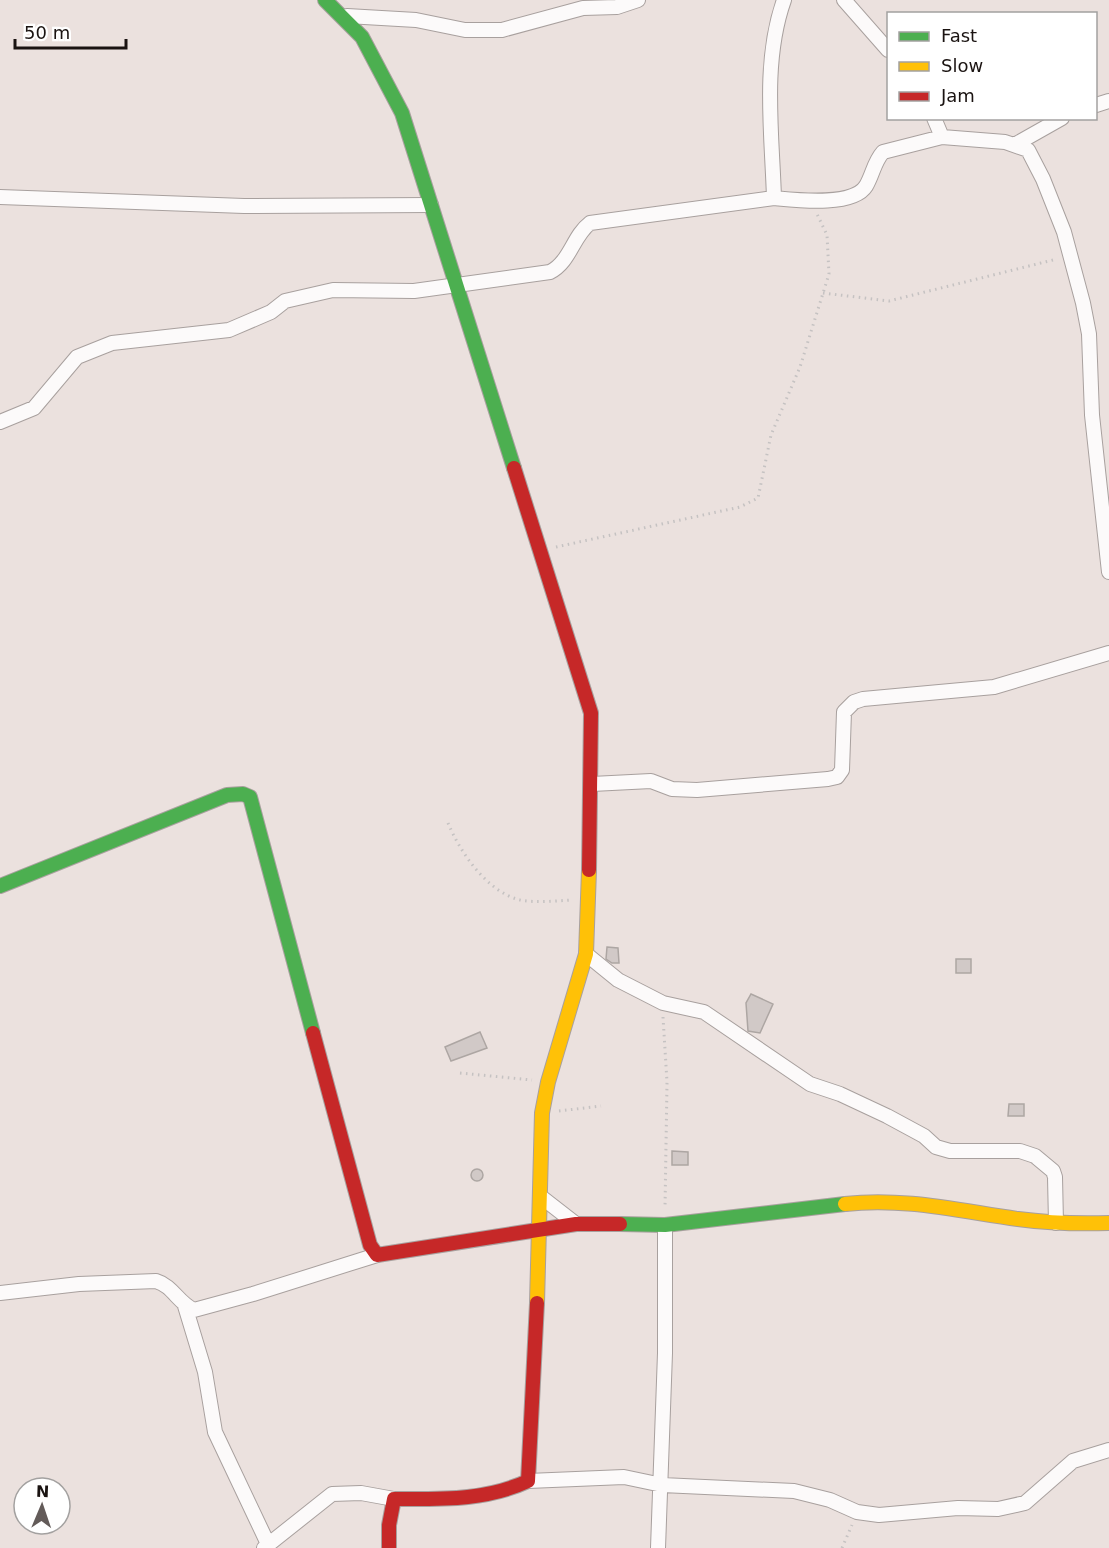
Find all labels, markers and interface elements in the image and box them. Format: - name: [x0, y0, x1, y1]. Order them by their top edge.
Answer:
- scale bar: [15, 12, 126, 50]
- legend: [887, 12, 1097, 120]
- text: 50 m: [24, 22, 70, 43]
- text: Fast: [941, 25, 977, 46]
- text: Slow: [941, 55, 983, 76]
- text: Jam: [940, 85, 975, 106]
- north arrow: [12, 1476, 72, 1536]
- text: N: [35, 1482, 50, 1501]

